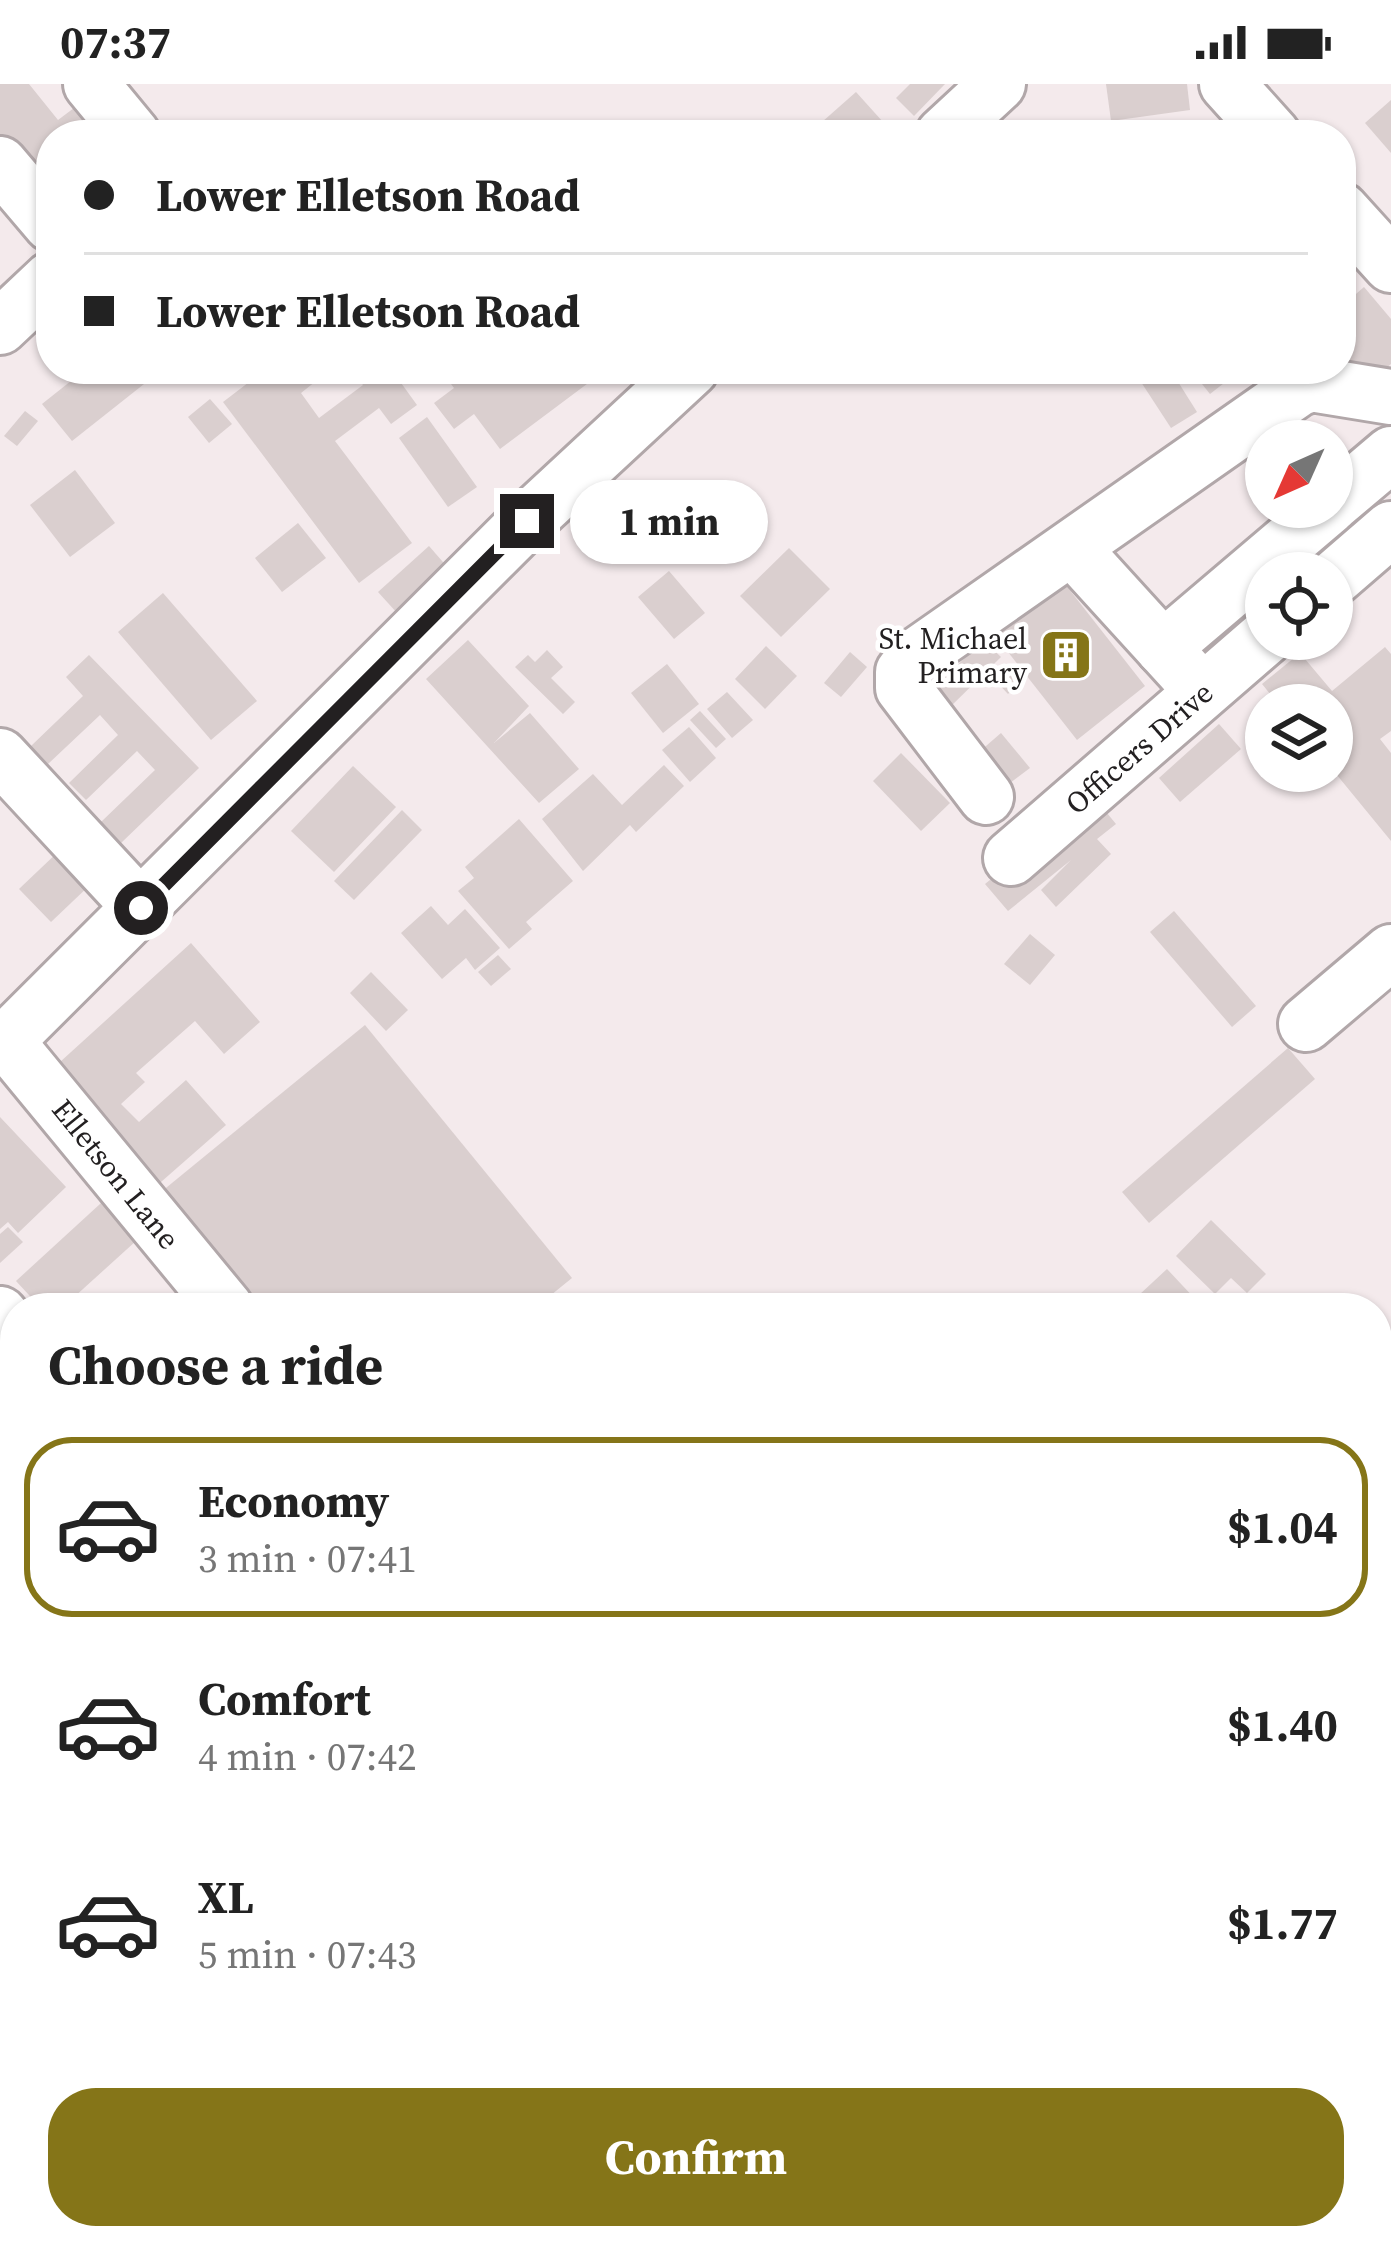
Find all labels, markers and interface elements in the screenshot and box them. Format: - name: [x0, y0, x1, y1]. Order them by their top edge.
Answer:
- text: 07:37: [60, 11, 171, 73]
- text: Lower Elletson Road: [156, 164, 580, 226]
- text: Lower Elletson Road: [156, 280, 580, 342]
- north arrow: [1245, 420, 1353, 528]
- map controls: [1245, 420, 1353, 792]
- callout: 1 min: [569, 479, 767, 563]
- route end: [500, 494, 554, 548]
- text: 1 min: [618, 495, 720, 548]
- button: locate: [1245, 552, 1353, 660]
- place label: St. Michael Primary: [879, 618, 1028, 693]
- building icon: St. Michael Primary: [1038, 627, 1094, 683]
- street label: Officers Drive: [1056, 672, 1222, 824]
- button: layers: [1245, 684, 1353, 792]
- route start: [114, 881, 168, 935]
- street label: Elletson Lane: [43, 1090, 189, 1258]
- text: Choose a ride: [48, 1328, 383, 1402]
- text: Economy: [198, 1470, 389, 1532]
- icon: car: [54, 1473, 162, 1581]
- text: $1.04: [1227, 1496, 1338, 1558]
- text: 3 min · 07:41: [198, 1532, 417, 1585]
- text: Comfort: [198, 1668, 371, 1730]
- icon: car: [54, 1671, 162, 1779]
- text: $1.40: [1227, 1694, 1338, 1756]
- text: 4 min · 07:42: [198, 1730, 417, 1783]
- text: XL: [198, 1866, 254, 1928]
- icon: car: [54, 1869, 162, 1977]
- text: $1.77: [1227, 1892, 1338, 1954]
- text: 5 min · 07:43: [198, 1928, 417, 1981]
- button: Confirm: [48, 2088, 1344, 2226]

